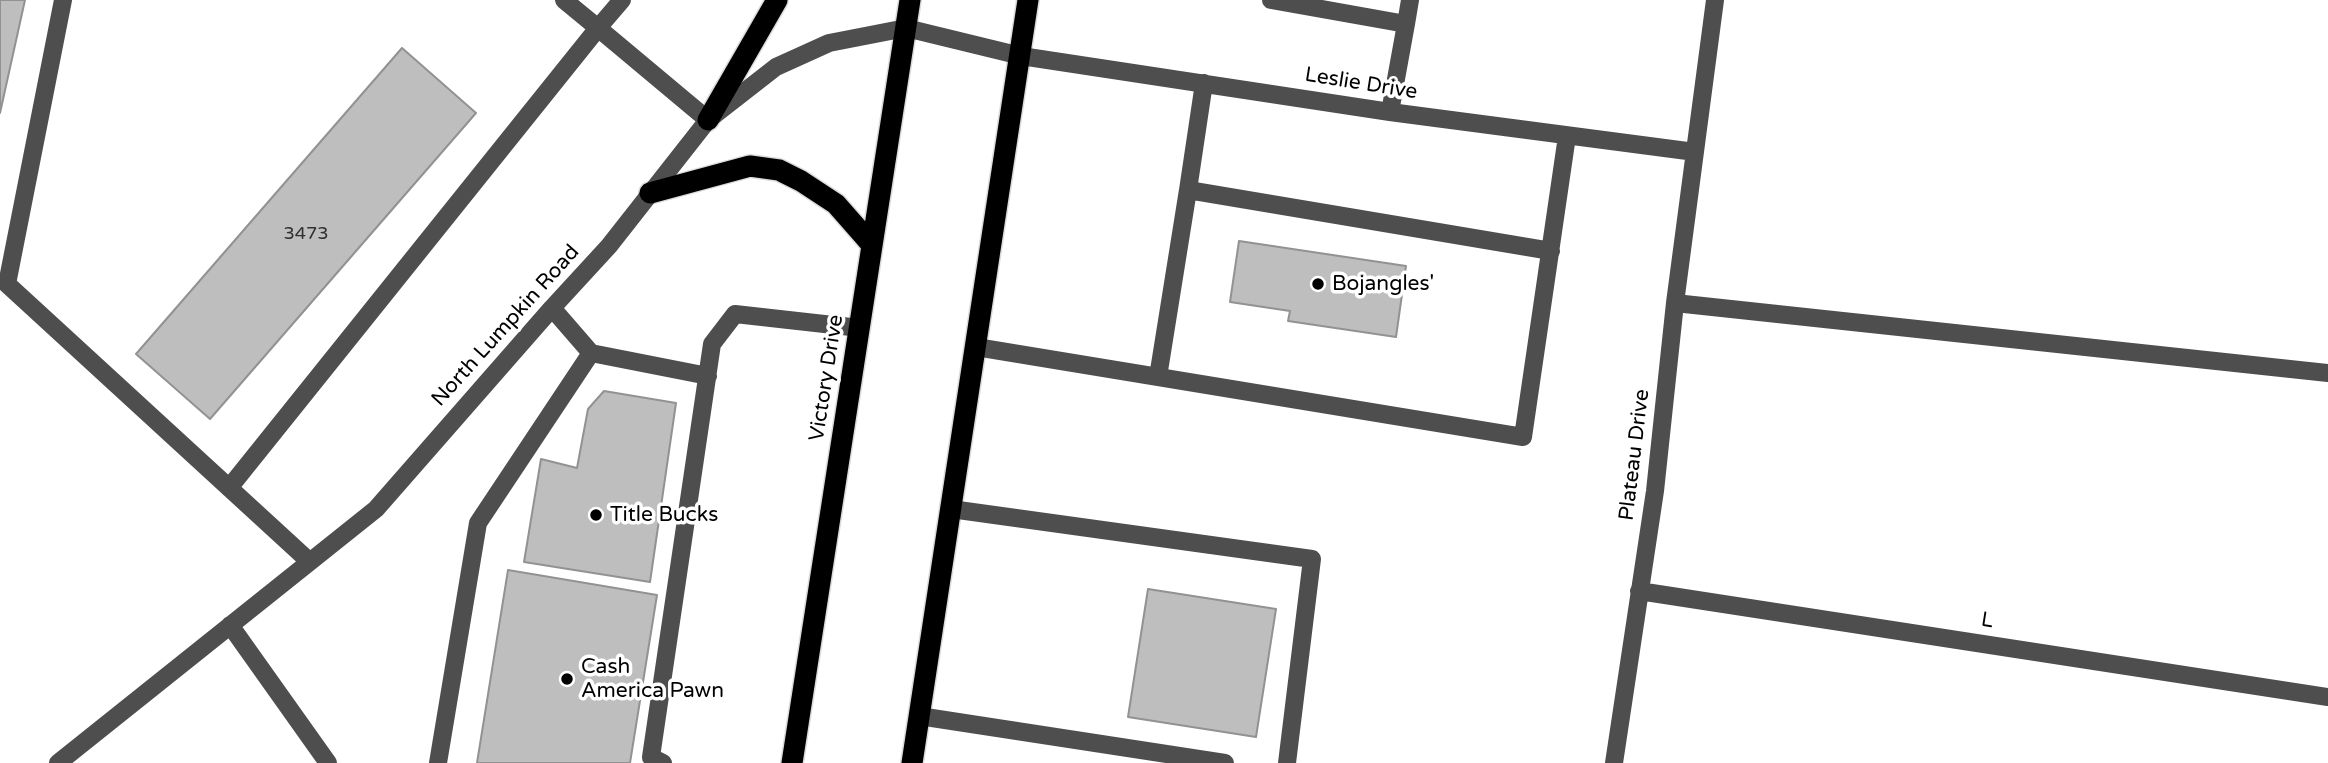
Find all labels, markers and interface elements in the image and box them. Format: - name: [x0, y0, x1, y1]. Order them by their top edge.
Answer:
- street label: Leslie Drive: [1303, 63, 1419, 105]
- house number: 3473: [283, 223, 329, 245]
- street label: North Lumpkin Road: [427, 240, 585, 412]
- place label: Bojangles': [1332, 271, 1434, 297]
- marker: Bojangles': [1310, 276, 1326, 292]
- street label: Victory Drive: [805, 313, 849, 443]
- street label: Plateau Drive: [1614, 388, 1656, 522]
- place label: Title Bucks: [610, 502, 718, 528]
- marker: Title Bucks: [588, 507, 604, 523]
- street label: L: [1979, 608, 1995, 634]
- place label: Cash America Pawn: [581, 654, 724, 704]
- marker: Cash America Pawn: [559, 671, 575, 687]

